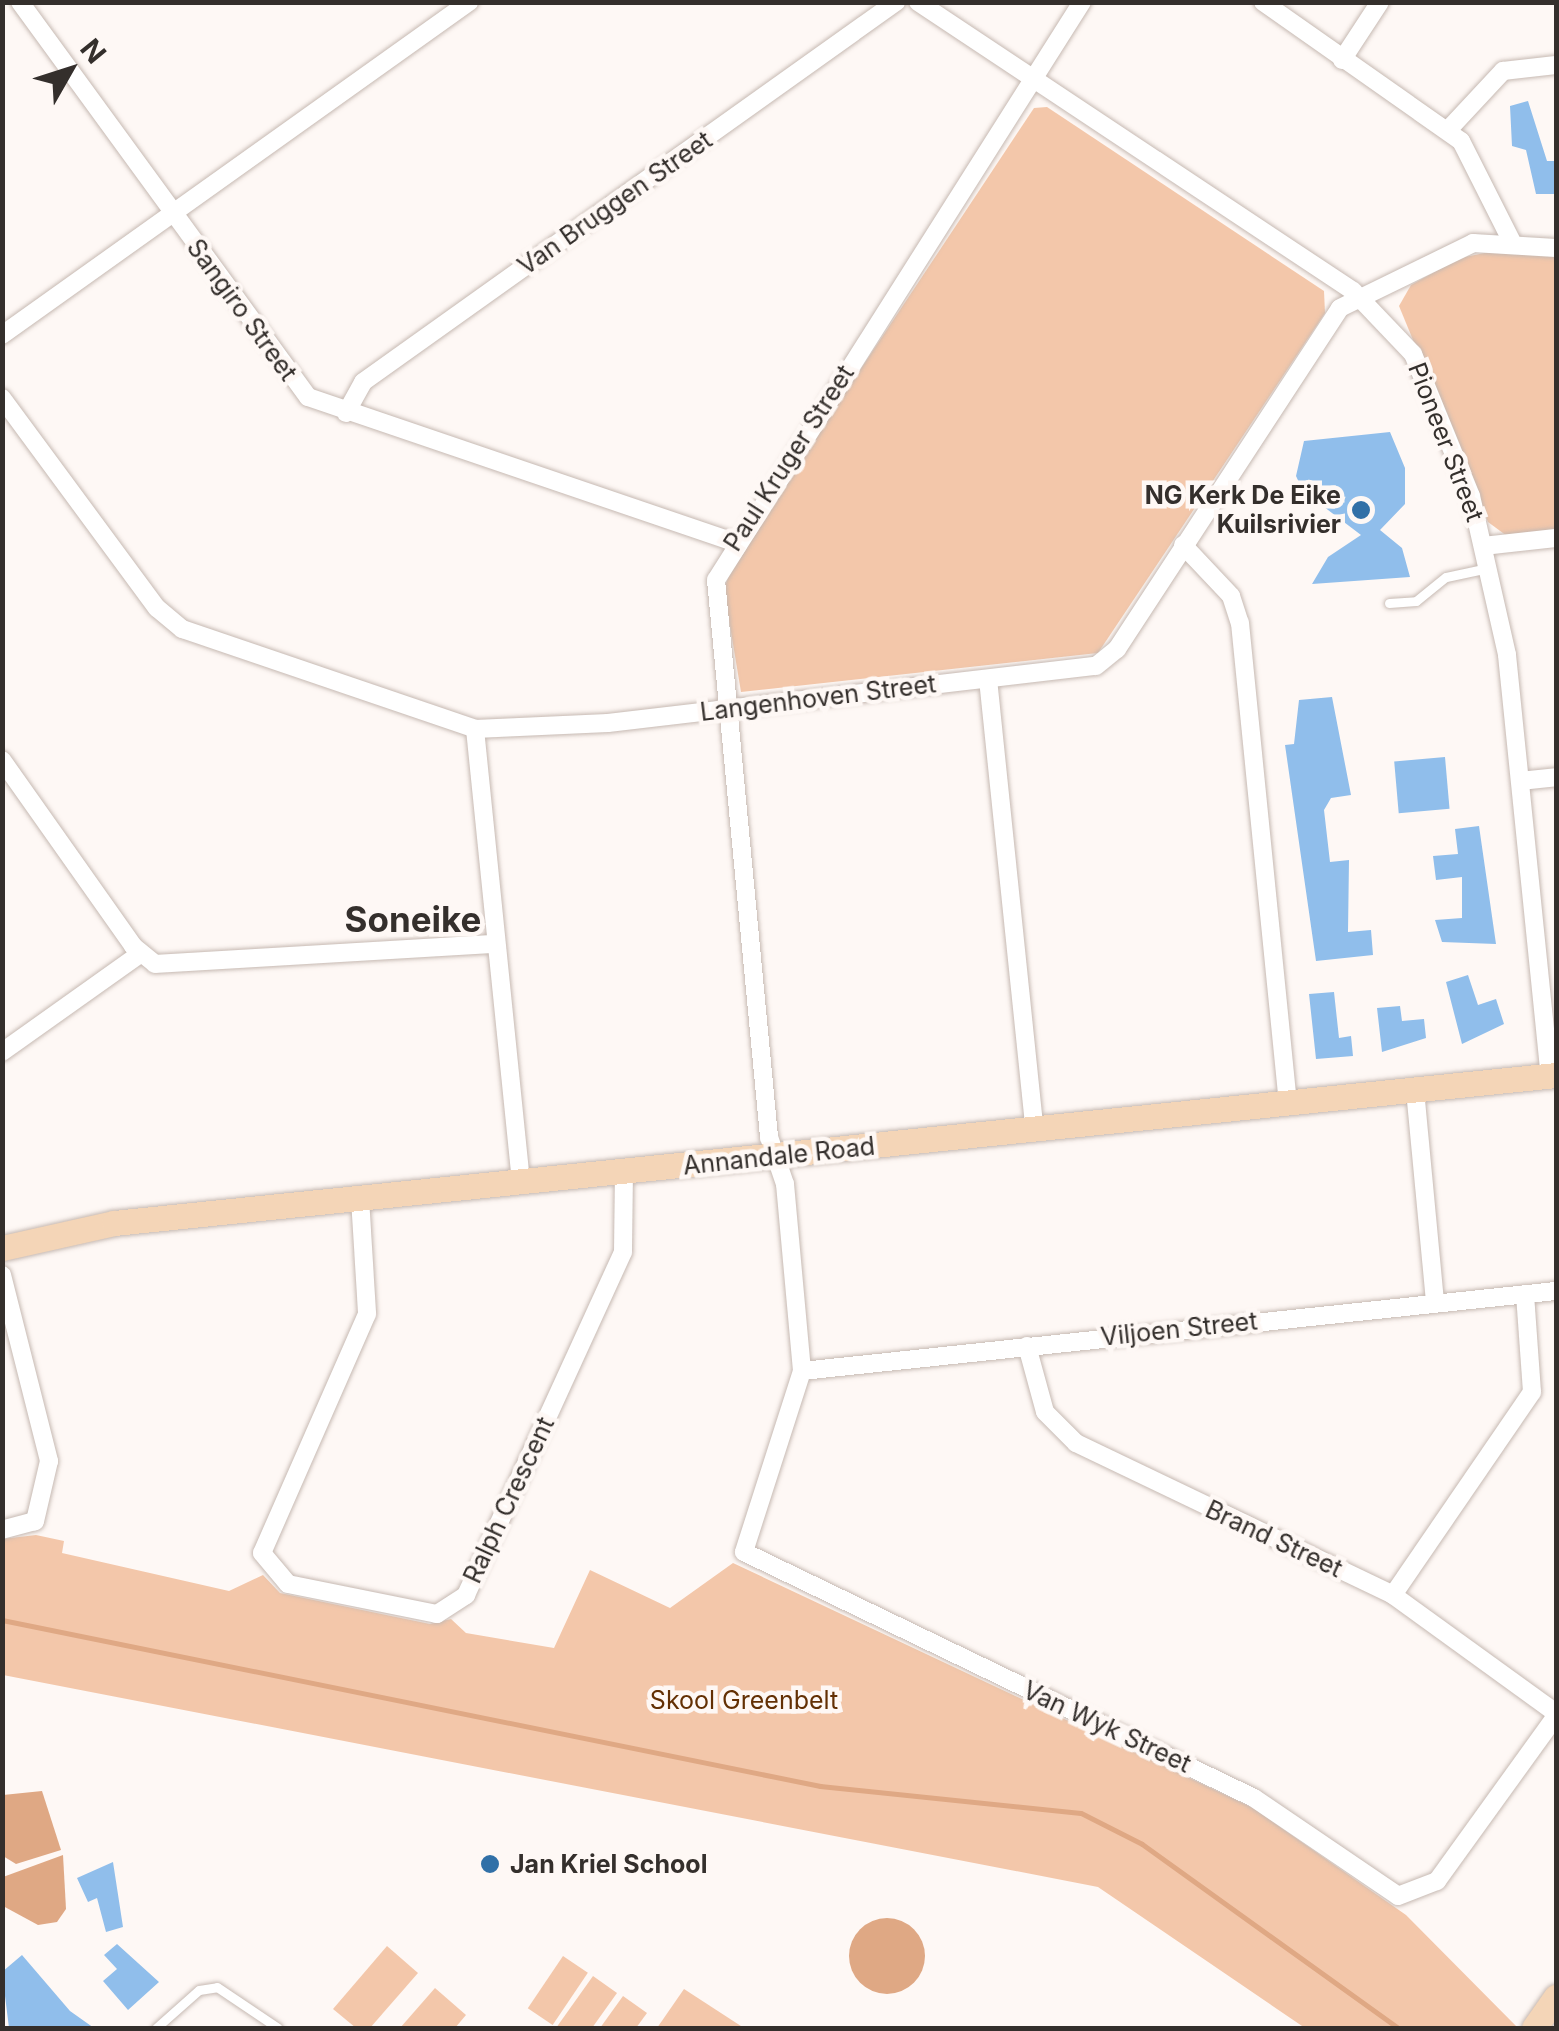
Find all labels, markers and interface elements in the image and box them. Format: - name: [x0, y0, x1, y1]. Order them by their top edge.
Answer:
- north arrow: [20, 20, 120, 120]
- text: N: [73, 32, 113, 70]
- street label: Van Bruggen Street: [512, 125, 718, 281]
- street label: Sangiro Street: [181, 233, 303, 387]
- street label: Pioneer Street: [1402, 358, 1490, 526]
- street label: Paul Kruger Street: [718, 359, 860, 557]
- place label: NG Kerk De Eike Kuilsrivier: [1145, 481, 1341, 540]
- marker: NG Kerk De Eike Kuilsrivier: [1350, 499, 1372, 521]
- street label: Langenhoven Street: [698, 669, 938, 727]
- district label: Soneike: [345, 898, 481, 940]
- street label: Annandale Road: [682, 1131, 876, 1181]
- street label: Viljoen Street: [1099, 1306, 1259, 1352]
- street label: Ralph Crescent: [457, 1412, 561, 1588]
- street label: Brand Street: [1201, 1494, 1347, 1584]
- street label: Van Wyk Street: [1018, 1675, 1196, 1779]
- park label: Skool Greenbelt: [650, 1685, 838, 1715]
- place label: Jan Kriel School: [510, 1849, 707, 1879]
- marker: Jan Kriel School: [479, 1853, 501, 1875]

